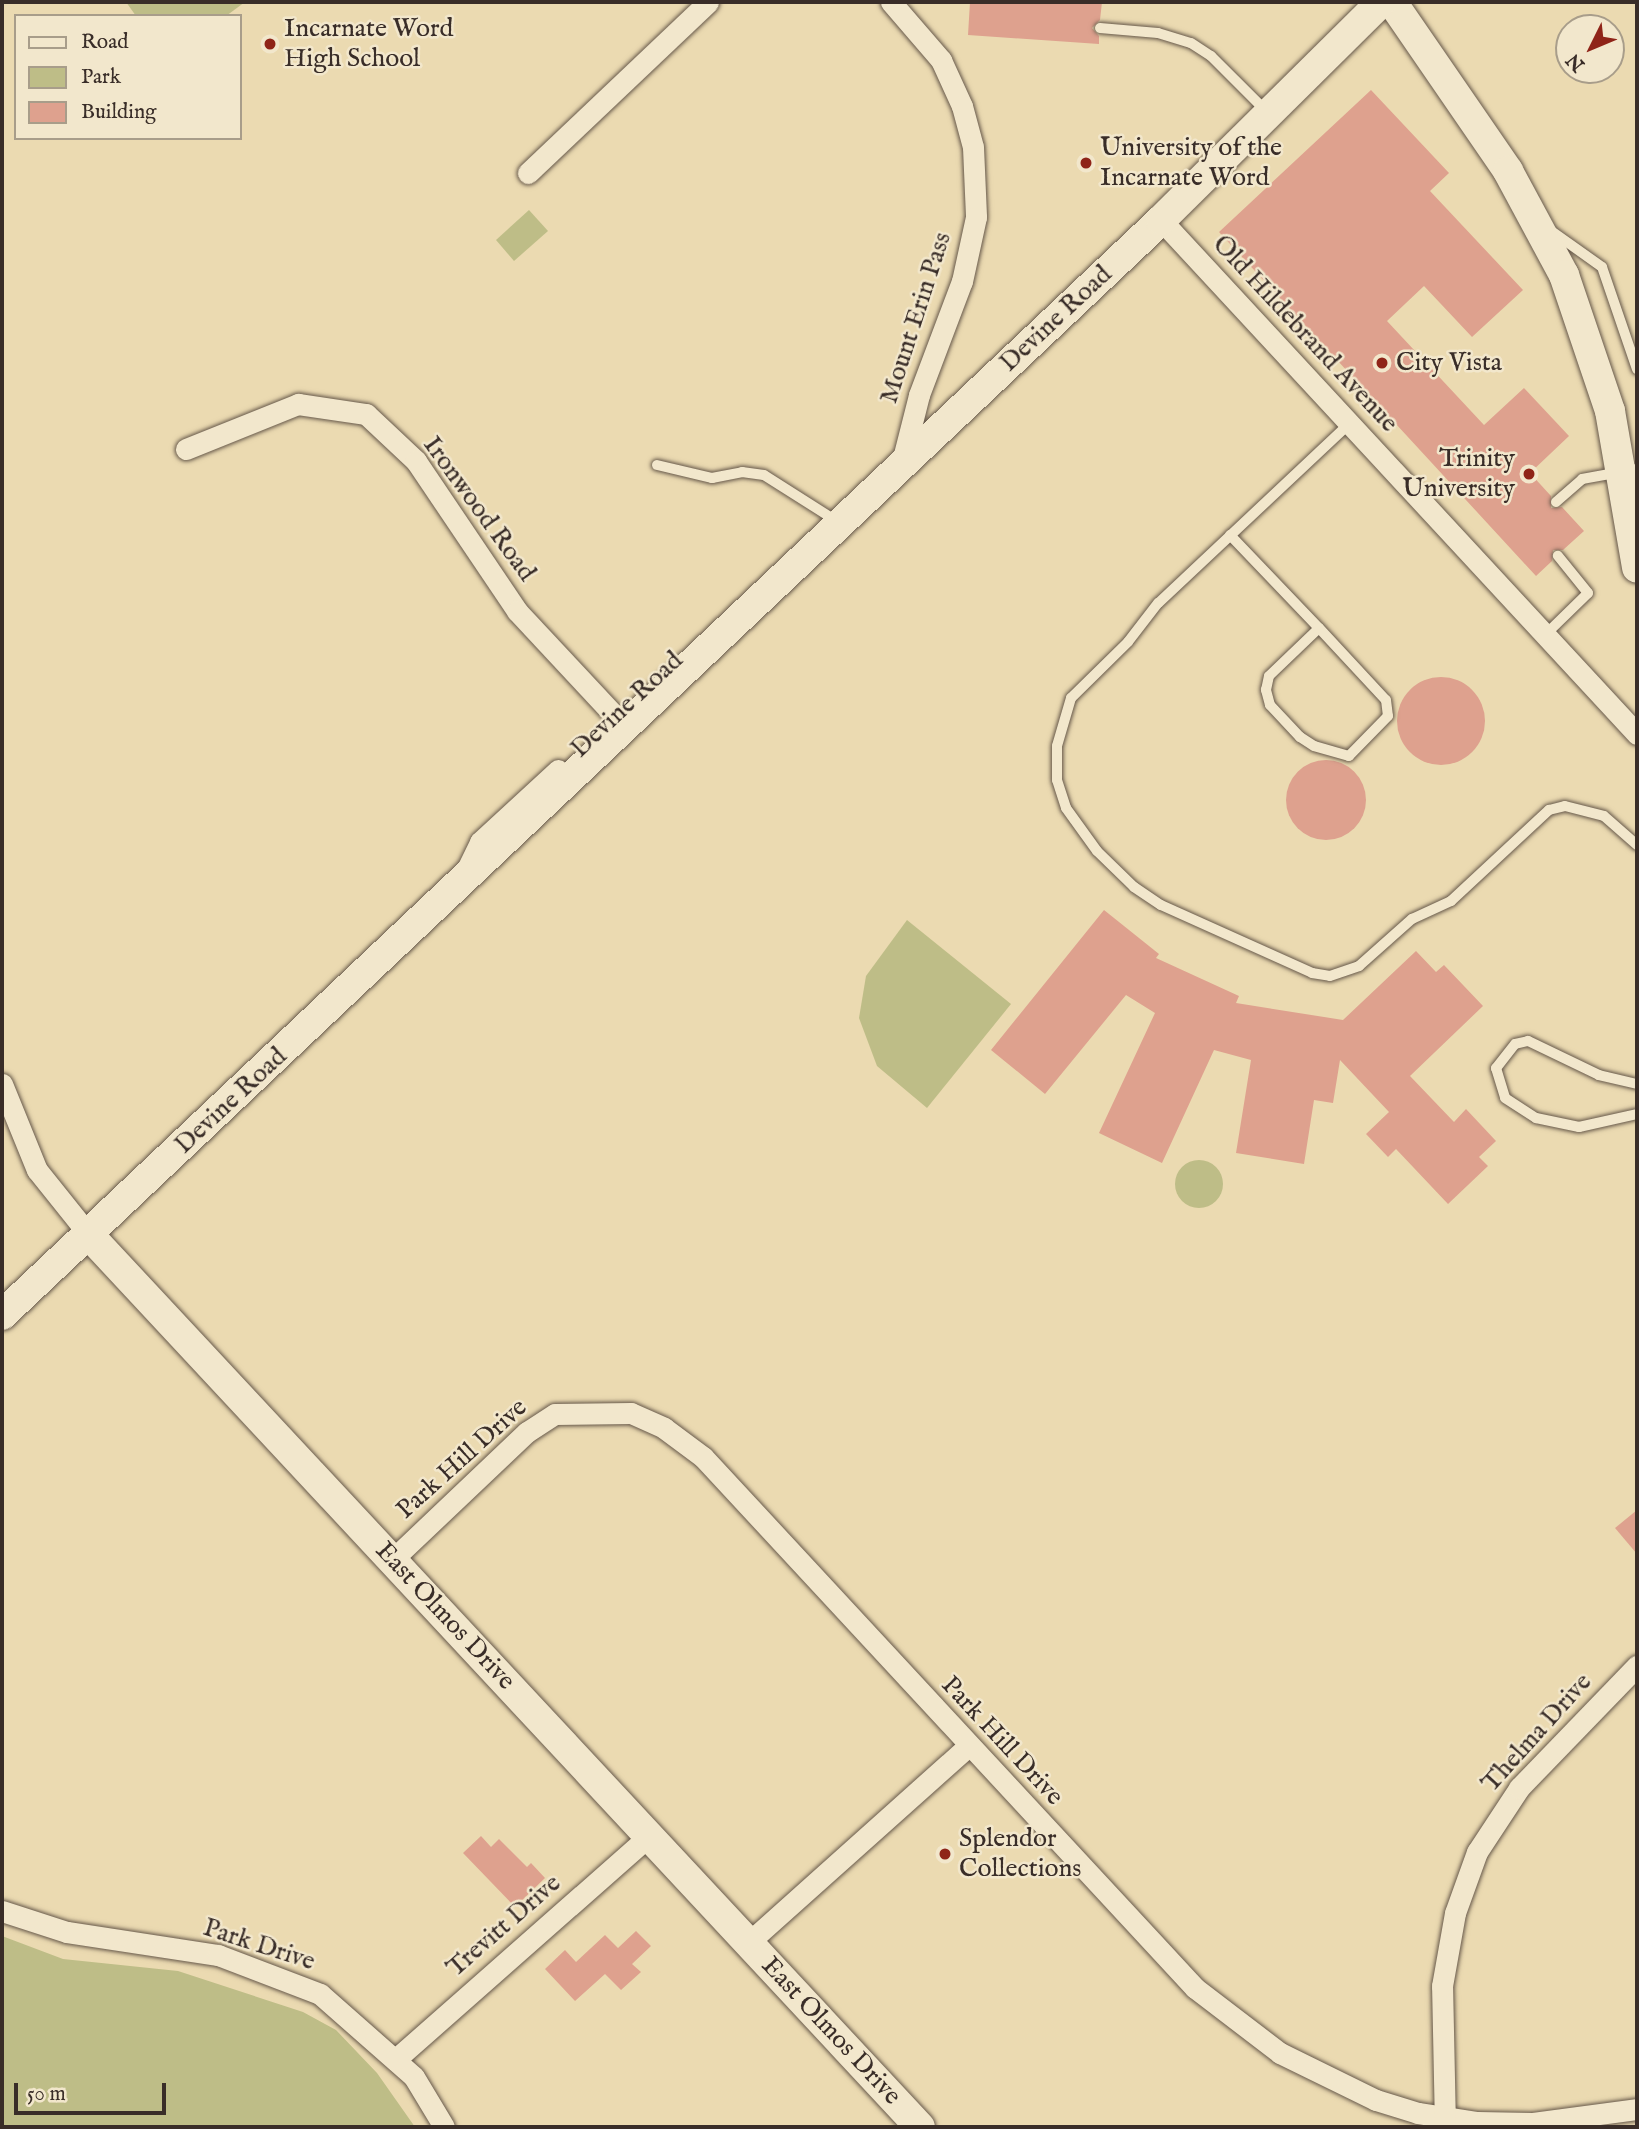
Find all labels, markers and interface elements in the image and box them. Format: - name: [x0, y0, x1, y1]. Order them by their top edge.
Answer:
- place label: Incarnate Word High School: [284, 13, 453, 74]
- legend: [14, 14, 242, 140]
- north arrow: [1555, 14, 1625, 84]
- text: Road: [81, 29, 128, 56]
- marker: Incarnate Word High School: [262, 36, 278, 52]
- text: N: [1562, 48, 1590, 76]
- text: Park: [81, 64, 121, 91]
- text: Building: [81, 99, 156, 126]
- place label: University of the Incarnate Word: [1100, 132, 1282, 194]
- marker: University of the Incarnate Word: [1078, 155, 1094, 171]
- street label: Mount Erin Pass: [874, 228, 958, 408]
- street label: Old Hildebrand Avenue: [1206, 229, 1404, 439]
- street label: Devine Road: [994, 259, 1118, 379]
- place label: City Vista: [1396, 347, 1502, 379]
- marker: City Vista: [1374, 355, 1390, 371]
- street label: Ironwood Road: [416, 430, 542, 588]
- place label: Trinity University: [1402, 443, 1515, 504]
- marker: Trinity University: [1521, 466, 1537, 482]
- street label: Devine Road: [565, 645, 689, 765]
- street label: Devine Road: [169, 1041, 293, 1161]
- street label: Park Hill Drive: [390, 1392, 534, 1526]
- street label: East Olmos Drive: [368, 1536, 522, 1696]
- street label: Thelma Drive: [1475, 1667, 1599, 1799]
- street label: Park Hill Drive: [934, 1670, 1070, 1812]
- place label: Splendor Collections: [959, 1823, 1081, 1884]
- marker: Splendor Collections: [937, 1846, 953, 1862]
- street label: Trevitt Drive: [441, 1868, 567, 1984]
- street label: Park Drive: [199, 1912, 319, 1978]
- street label: East Olmos Drive: [754, 1951, 908, 2111]
- scale bar: [18, 2070, 170, 2114]
- text: 50 m: [27, 2081, 66, 2108]

